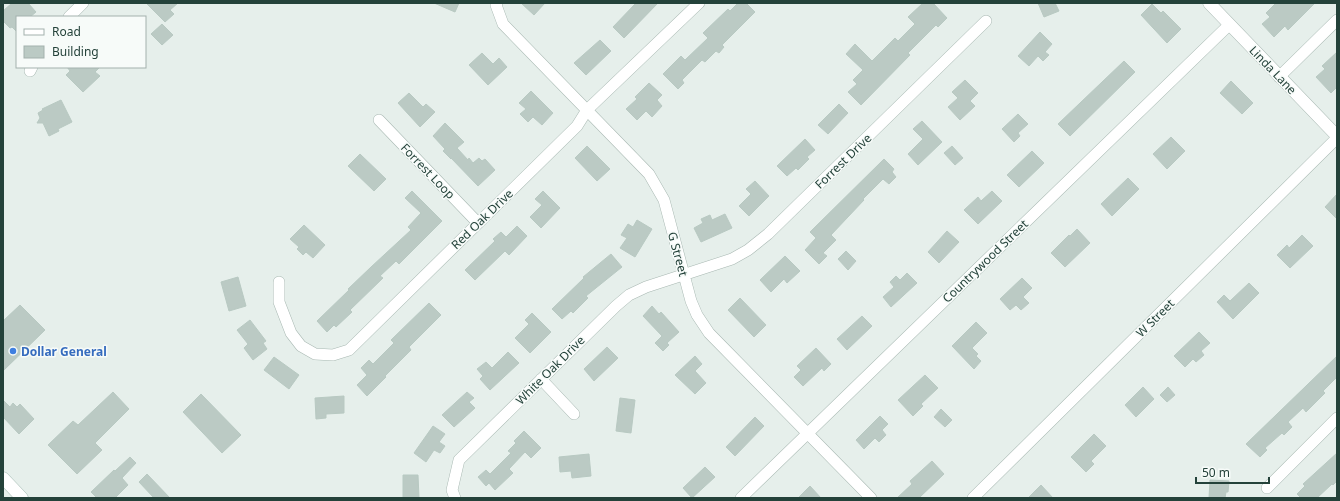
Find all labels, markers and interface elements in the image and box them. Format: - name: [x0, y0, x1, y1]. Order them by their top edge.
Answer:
- legend: [16, 16, 146, 68]
- text: Road: [52, 23, 81, 40]
- street label: Linda Lane: [1246, 42, 1301, 98]
- text: Building: [52, 43, 99, 60]
- street label: Forrest Drive: [811, 129, 875, 192]
- street label: Forrest Loop: [397, 139, 459, 203]
- street label: Red Oak Drive: [447, 185, 517, 253]
- street label: Countrywood Street: [938, 215, 1032, 306]
- street label: G Street: [664, 230, 692, 279]
- street label: W Street: [1132, 295, 1178, 341]
- street label: White Oak Drive: [512, 332, 588, 408]
- place label: Dollar General: [21, 343, 107, 360]
- marker: Dollar General: [8, 346, 18, 356]
- scale bar: [1196, 459, 1269, 485]
- text: 50 m: [1202, 464, 1230, 481]

